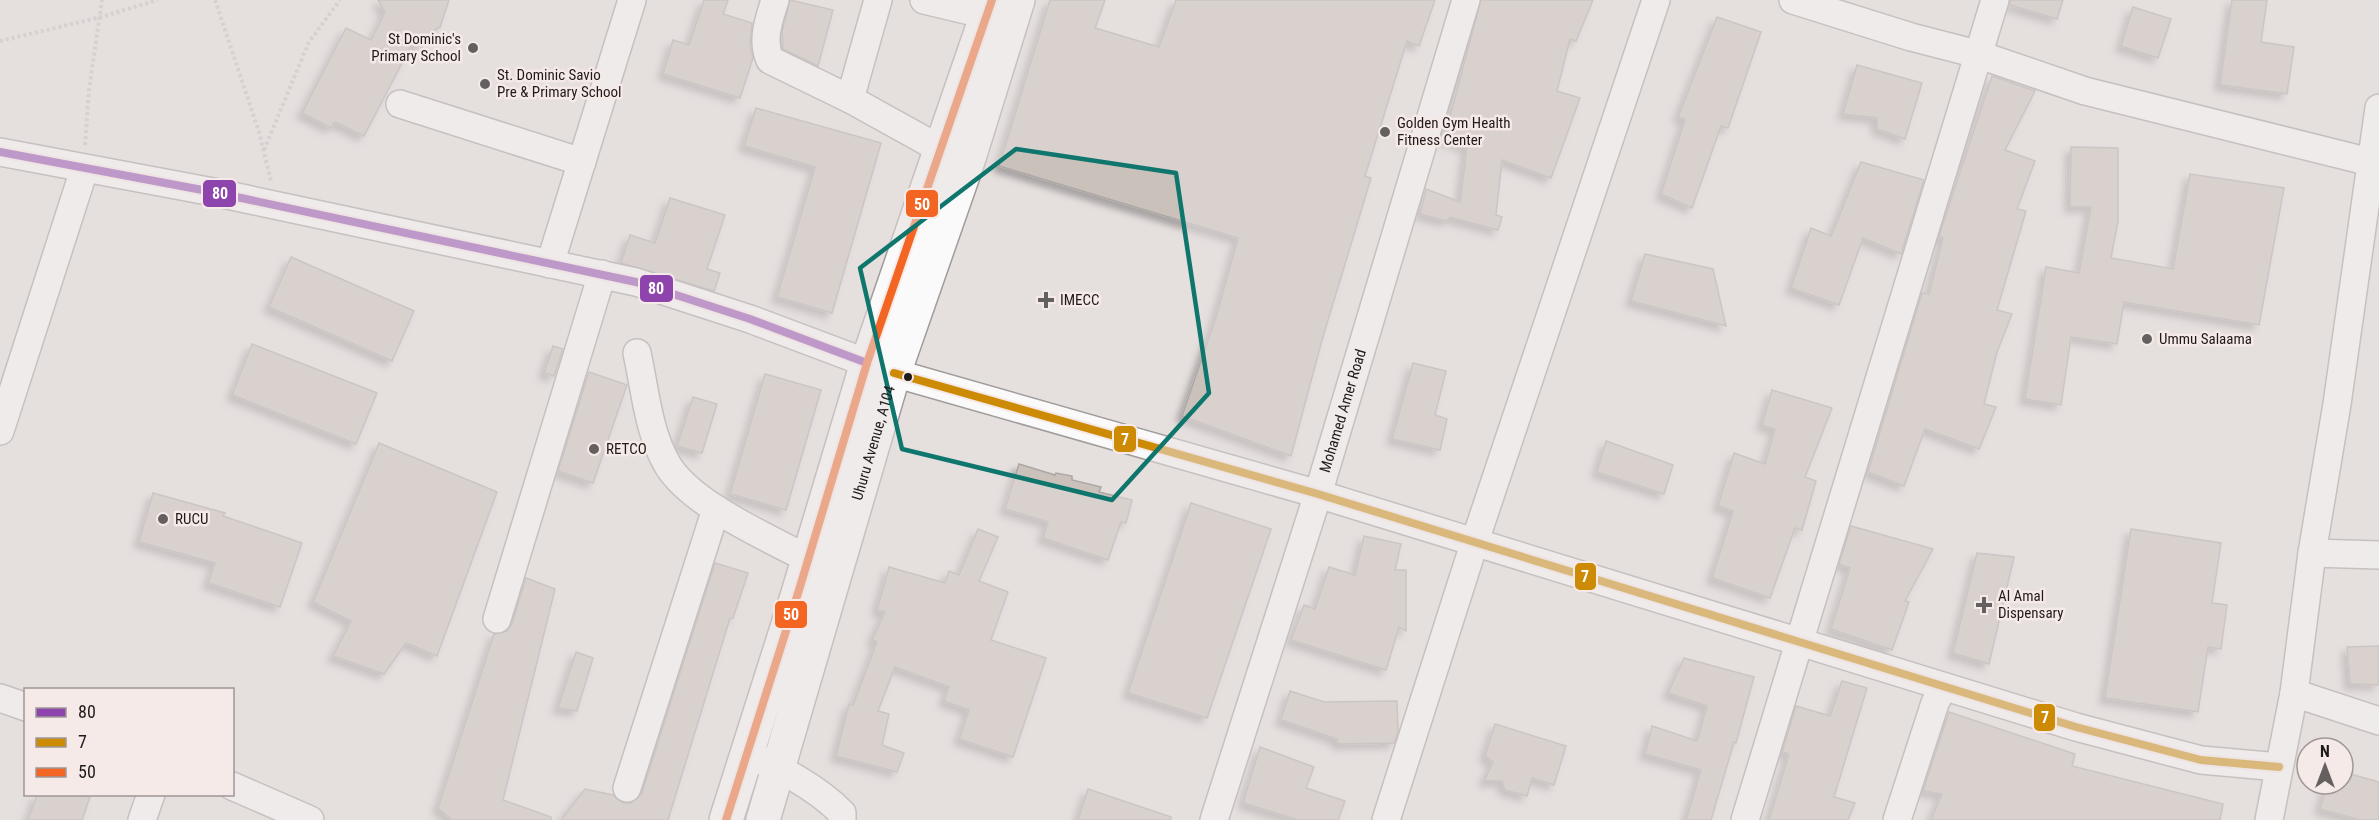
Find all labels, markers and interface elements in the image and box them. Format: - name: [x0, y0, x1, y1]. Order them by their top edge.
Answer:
- place label: St Dominic's Primary School: [371, 30, 461, 65]
- marker: St Dominic's Primary School: [466, 41, 480, 55]
- place label: St. Dominic Savio Pre & Primary School: [497, 66, 621, 101]
- marker: St. Dominic Savio Pre & Primary School: [478, 77, 492, 91]
- place label: Golden Gym Health Fitness Center: [1397, 114, 1511, 149]
- marker: Golden Gym Health Fitness Center: [1378, 125, 1392, 139]
- line badge: 80: [202, 179, 237, 208]
- text: 80: [212, 184, 228, 203]
- line badge: 50: [905, 189, 939, 218]
- text: 50: [914, 195, 930, 214]
- line badge: 80: [639, 274, 674, 303]
- text: 80: [648, 279, 664, 298]
- marker: IMECC: [1037, 291, 1055, 309]
- place label: IMECC: [1060, 291, 1100, 309]
- place label: Ummu Salaama: [2159, 330, 2252, 348]
- marker: Ummu Salaama: [2140, 332, 2154, 346]
- street label: Mohamed Amer Road: [1316, 347, 1370, 475]
- unlabelled marker: [902, 371, 914, 383]
- street label: Uhuru Avenue, A104: [848, 383, 899, 502]
- line badge: 7: [1113, 425, 1137, 453]
- text: 7: [1121, 430, 1129, 449]
- place label: RETCO: [606, 440, 647, 458]
- marker: RETCO: [587, 442, 601, 456]
- place label: RUCU: [175, 510, 208, 528]
- marker: RUCU: [156, 512, 170, 526]
- line badge: 7: [1574, 562, 1597, 591]
- text: 7: [1581, 567, 1589, 586]
- place label: Al Amal Dispensary: [1998, 587, 2064, 622]
- marker: Al Amal Dispensary: [1975, 596, 1993, 614]
- line badge: 50: [774, 600, 808, 629]
- text: 50: [783, 605, 799, 624]
- legend: [24, 688, 234, 796]
- text: 80: [78, 701, 96, 722]
- line badge: 7: [2033, 703, 2056, 732]
- text: 7: [2041, 708, 2049, 727]
- text: 7: [78, 731, 87, 752]
- north arrow: [2295, 736, 2355, 796]
- text: N: [2320, 742, 2330, 761]
- text: 50: [78, 761, 96, 782]

